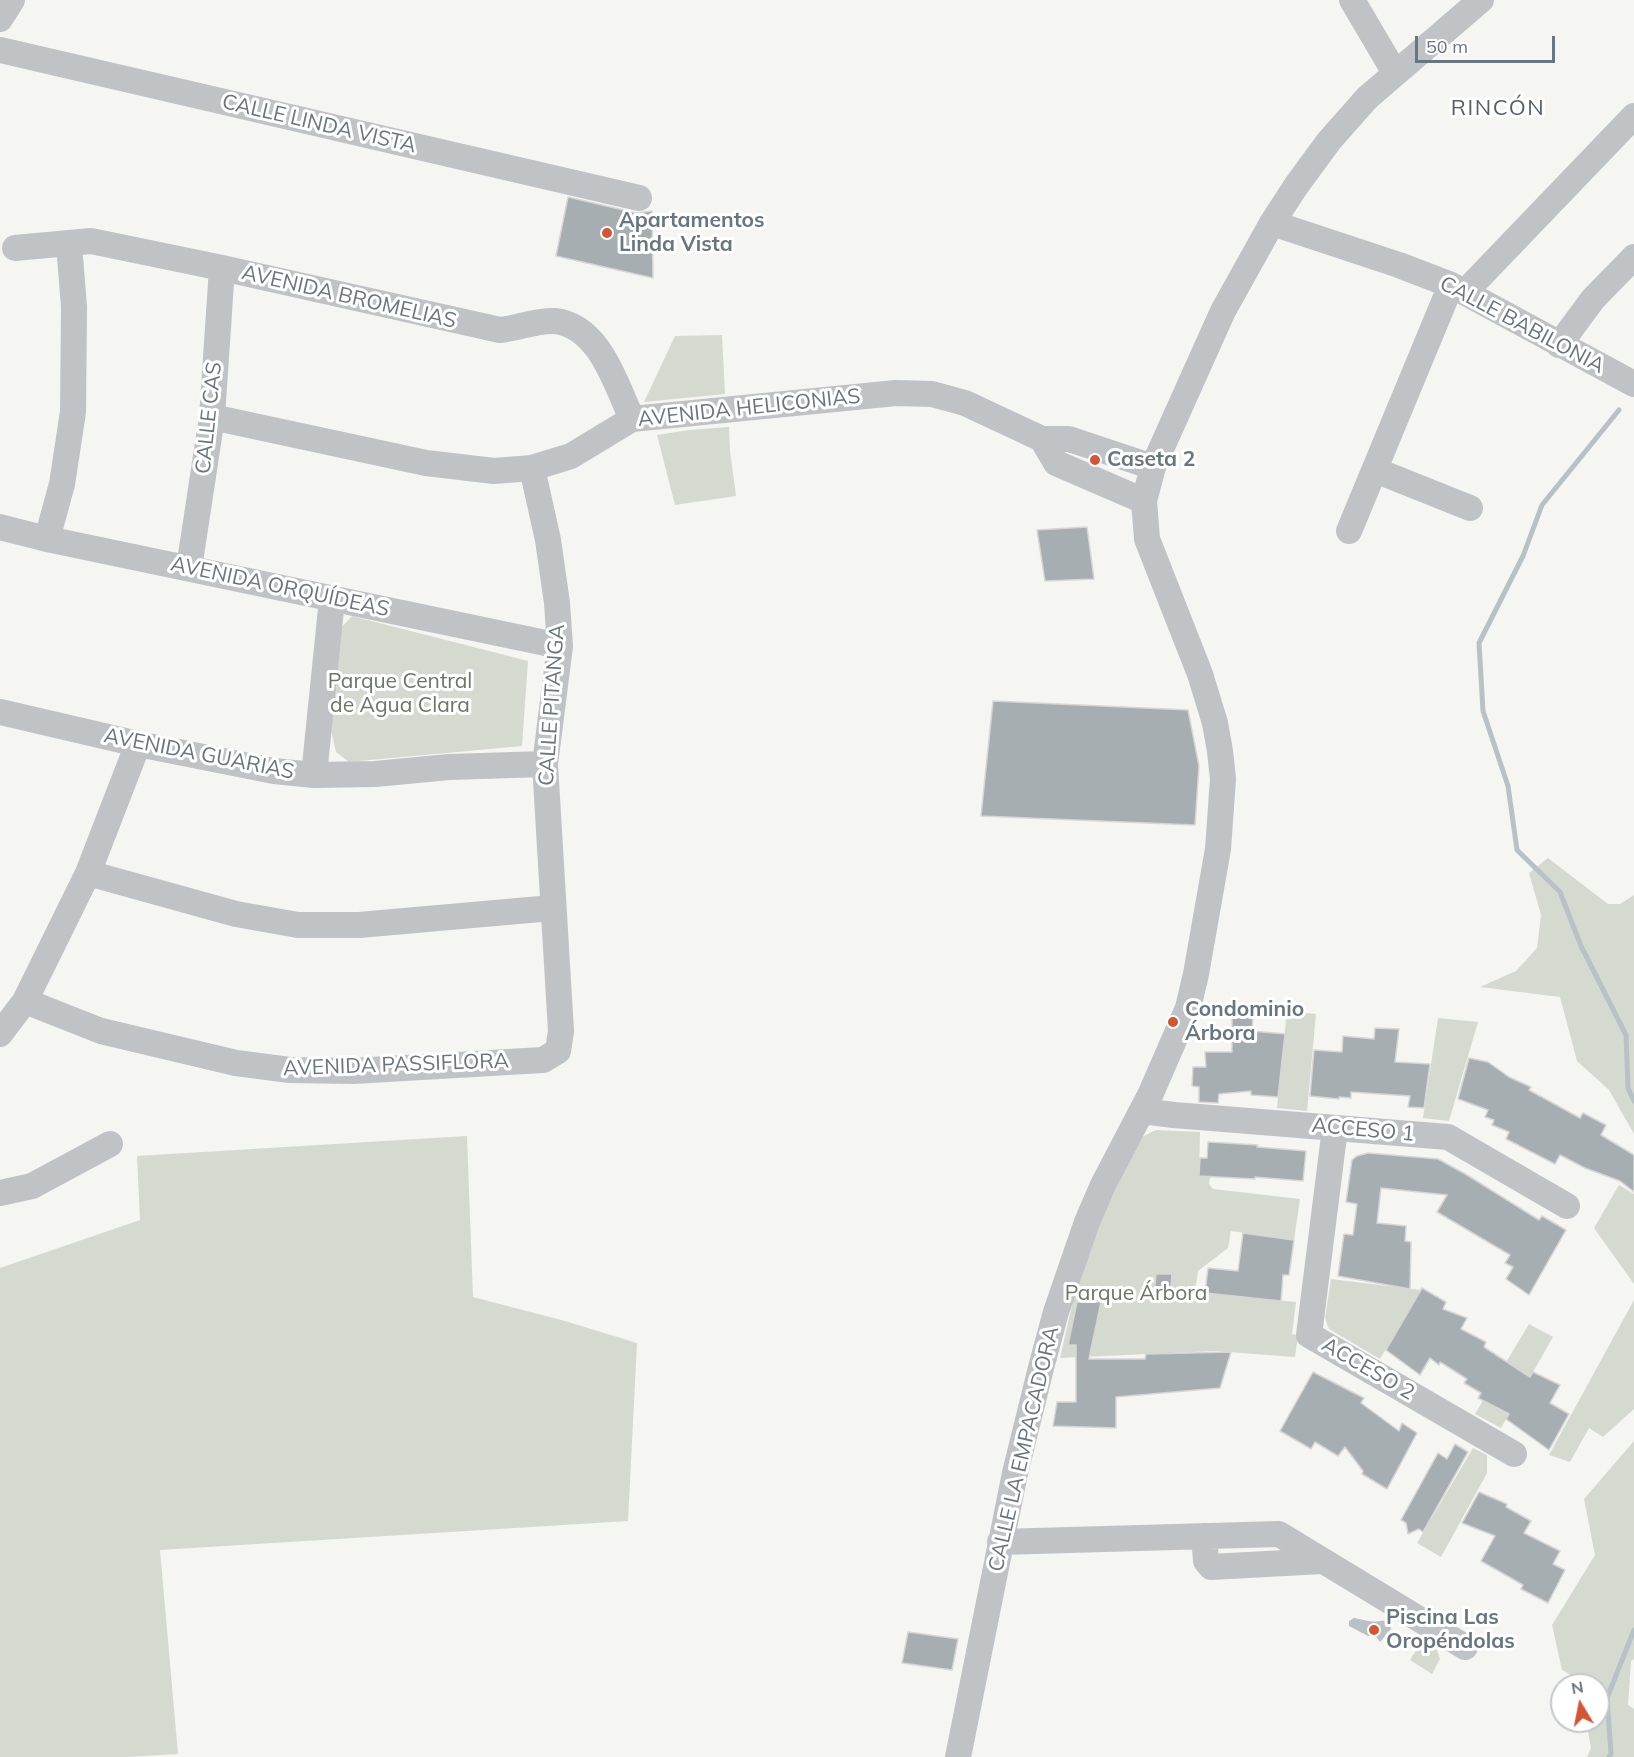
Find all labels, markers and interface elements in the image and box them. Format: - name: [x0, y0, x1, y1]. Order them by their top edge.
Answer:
- scale bar: [1418, 24, 1558, 62]
- text: 50 m: [1426, 35, 1468, 58]
- street label: CALLE LINDA VISTA: [219, 89, 419, 159]
- district label: RINCÓN: [1451, 95, 1545, 121]
- place label: Apartamentos Linda Vista: [619, 208, 764, 258]
- marker: Apartamentos Linda Vista: [600, 226, 614, 240]
- street label: AVENIDA BROMELIAS: [239, 260, 459, 334]
- street label: CALLE BABILONIA: [1435, 271, 1609, 379]
- street label: CALLE CAS: [191, 361, 227, 475]
- street label: AVENIDA HELICONIAS: [636, 384, 862, 432]
- place label: Caseta 2: [1107, 447, 1195, 473]
- marker: Caseta 2: [1088, 453, 1102, 467]
- street label: AVENIDA ORQUÍDEAS: [169, 552, 391, 622]
- street label: CALLE PITANGA: [534, 623, 570, 787]
- park label: Parque Central de Agua Clara: [328, 669, 472, 719]
- street label: AVENIDA GUARIAS: [102, 723, 296, 785]
- place label: Condominio Árbora: [1185, 997, 1304, 1047]
- marker: Condominio Árbora: [1166, 1015, 1180, 1029]
- street label: AVENIDA PASSIFLORA: [282, 1048, 510, 1082]
- street label: ACCESO 1: [1311, 1113, 1415, 1147]
- park label: Parque Árbora: [1065, 1281, 1207, 1307]
- street label: CALLE LA EMPACADORA: [984, 1324, 1064, 1574]
- street label: ACCESO 2: [1317, 1332, 1419, 1406]
- place label: Piscina Las Oropéndolas: [1386, 1605, 1515, 1655]
- marker: Piscina Las Oropéndolas: [1367, 1623, 1381, 1637]
- north arrow: [1550, 1673, 1610, 1733]
- text: N: [1570, 1676, 1585, 1698]

